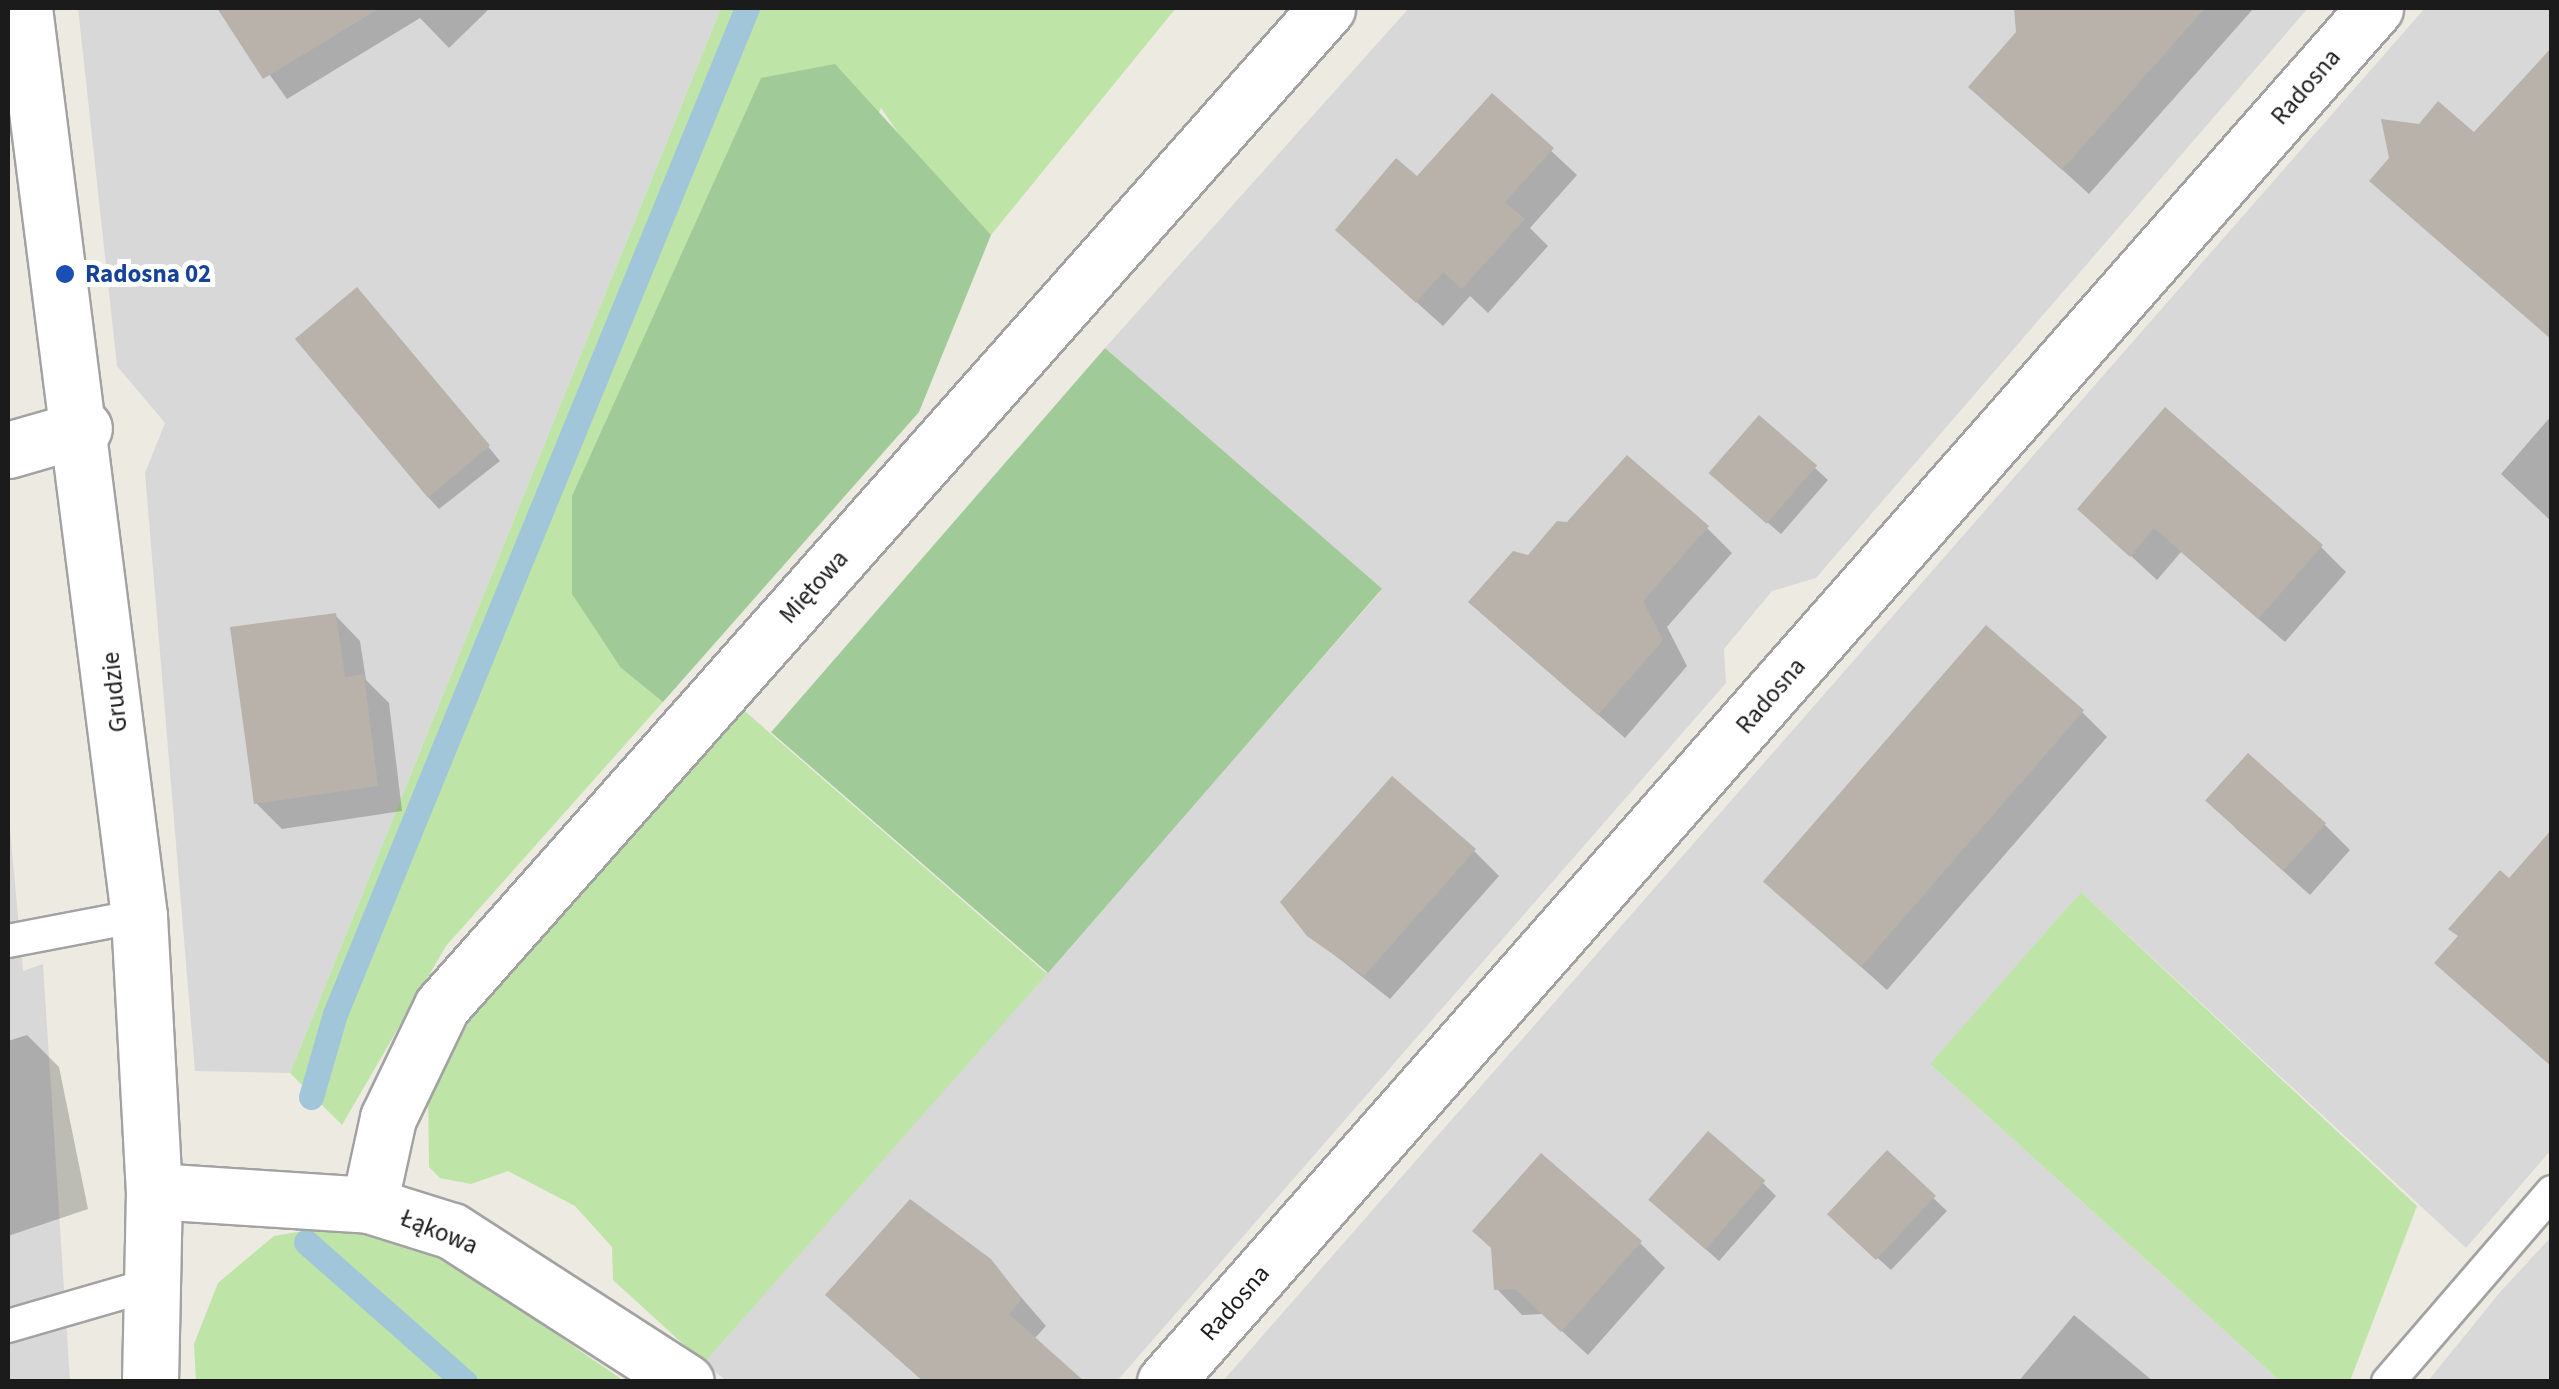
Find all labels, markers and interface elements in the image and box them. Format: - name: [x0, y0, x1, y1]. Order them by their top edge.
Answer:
- street label: Radosna: [2265, 43, 2347, 131]
- place label: Radosna 02: [85, 259, 211, 289]
- marker: Radosna 02: [54, 263, 76, 285]
- street label: Miętowa: [773, 544, 855, 630]
- street label: Grudzie: [96, 650, 134, 734]
- street label: Radosna: [1730, 652, 1812, 740]
- street label: Łąkowa: [396, 1203, 482, 1261]
- street label: Radosna: [1194, 1259, 1276, 1347]

